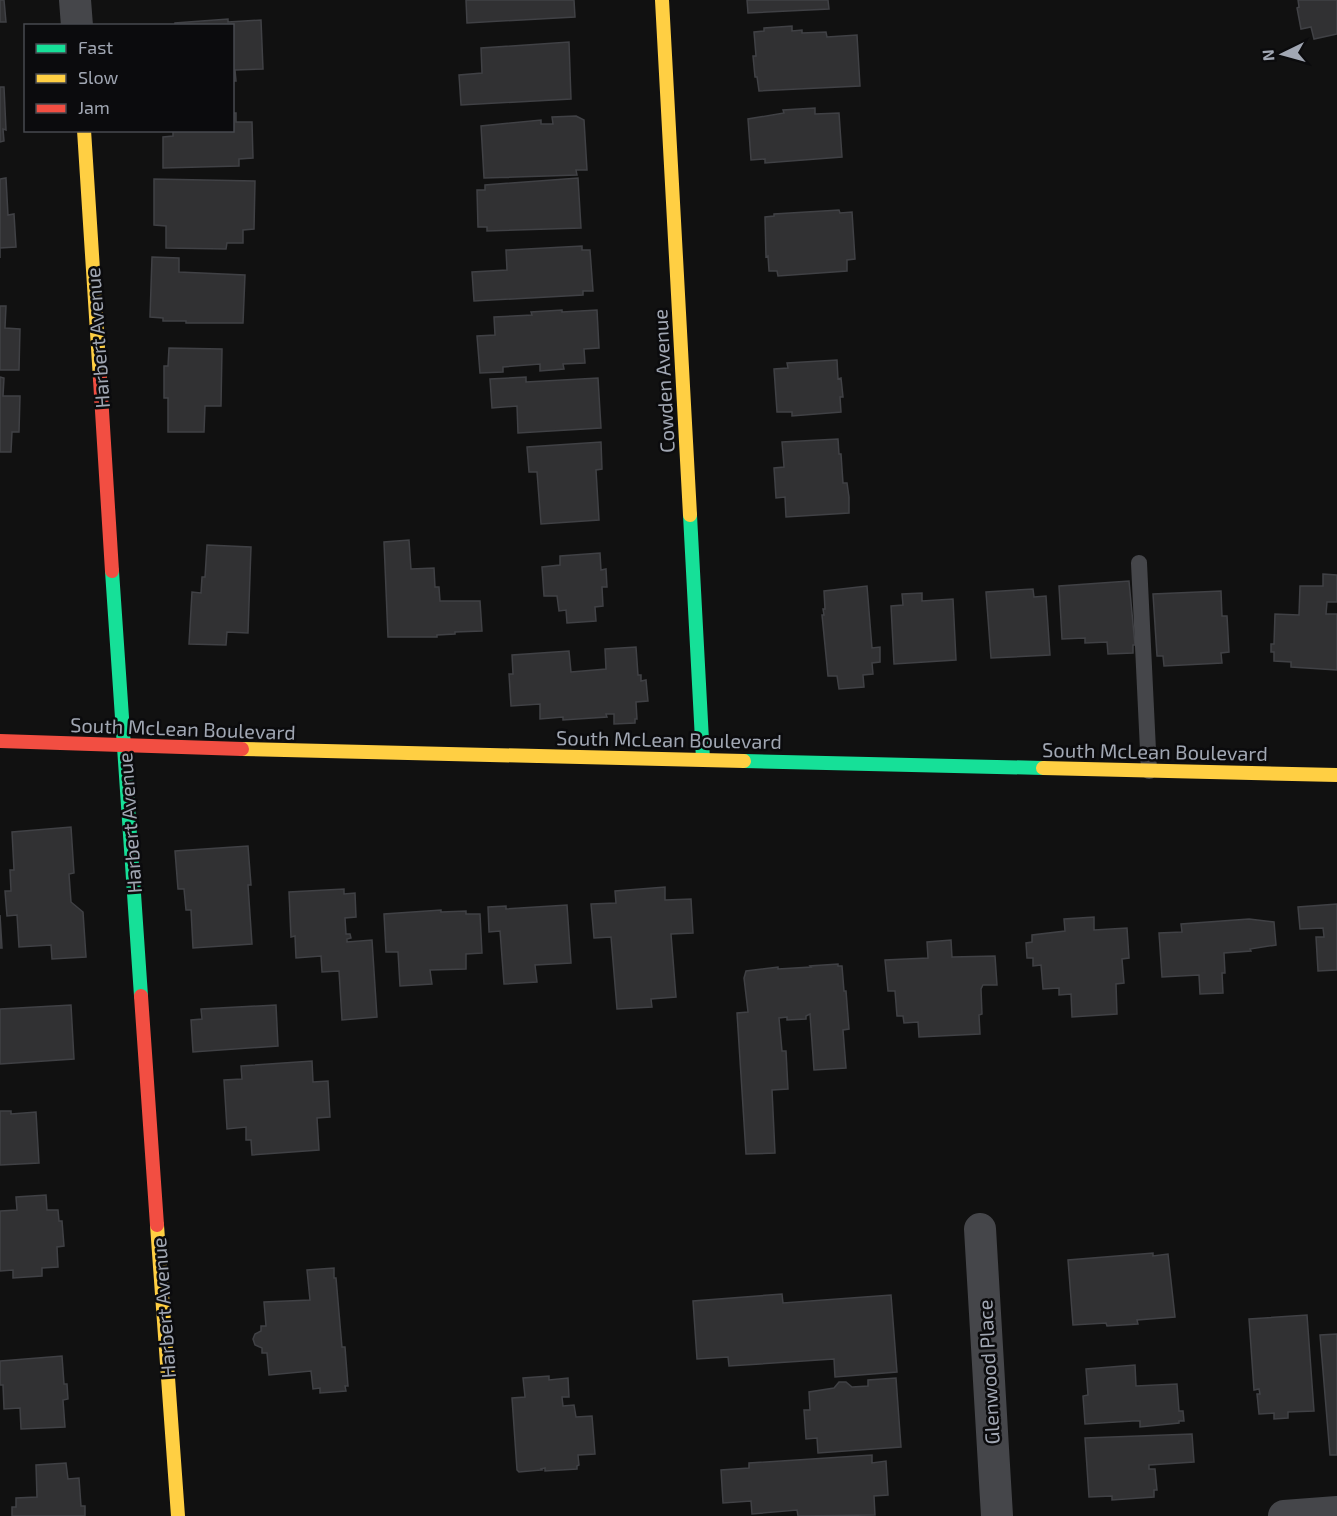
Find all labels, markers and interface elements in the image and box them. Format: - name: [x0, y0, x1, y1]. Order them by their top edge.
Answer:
- legend: [24, 24, 234, 132]
- north arrow: [1253, 24, 1313, 84]
- text: Fast: [78, 36, 113, 58]
- text: N: [1258, 49, 1278, 62]
- text: Slow: [78, 66, 119, 88]
- text: Jam: [78, 96, 110, 118]
- street label: Harbert Avenue: [80, 267, 114, 409]
- street label: Cowden Avenue: [647, 308, 679, 454]
- street label: South McLean Boulevard: [70, 712, 296, 744]
- street label: South McLean Boulevard: [556, 725, 782, 753]
- street label: South McLean Boulevard: [1042, 737, 1268, 765]
- street label: Harbert Avenue: [112, 752, 146, 894]
- street label: Harbert Avenue: [146, 1237, 180, 1379]
- street label: Glenwood Place: [972, 1299, 1004, 1445]

